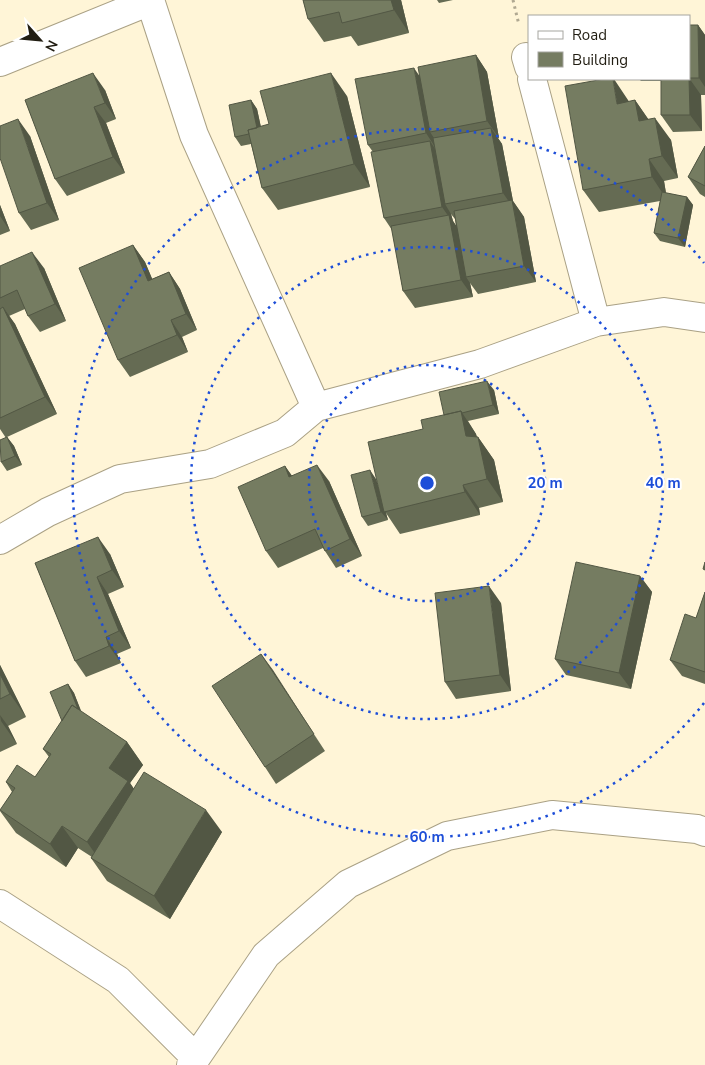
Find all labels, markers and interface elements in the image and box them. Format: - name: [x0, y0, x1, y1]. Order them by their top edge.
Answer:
- north arrow: [15, 15, 65, 65]
- legend: [528, 15, 690, 80]
- text: Road: [572, 25, 607, 45]
- text: N: [40, 37, 62, 55]
- text: Building: [572, 50, 628, 70]
- text: 20 m: [527, 473, 563, 493]
- text: 40 m: [645, 473, 681, 493]
- centre of rings: [418, 474, 436, 492]
- text: 60 m: [409, 827, 445, 847]

